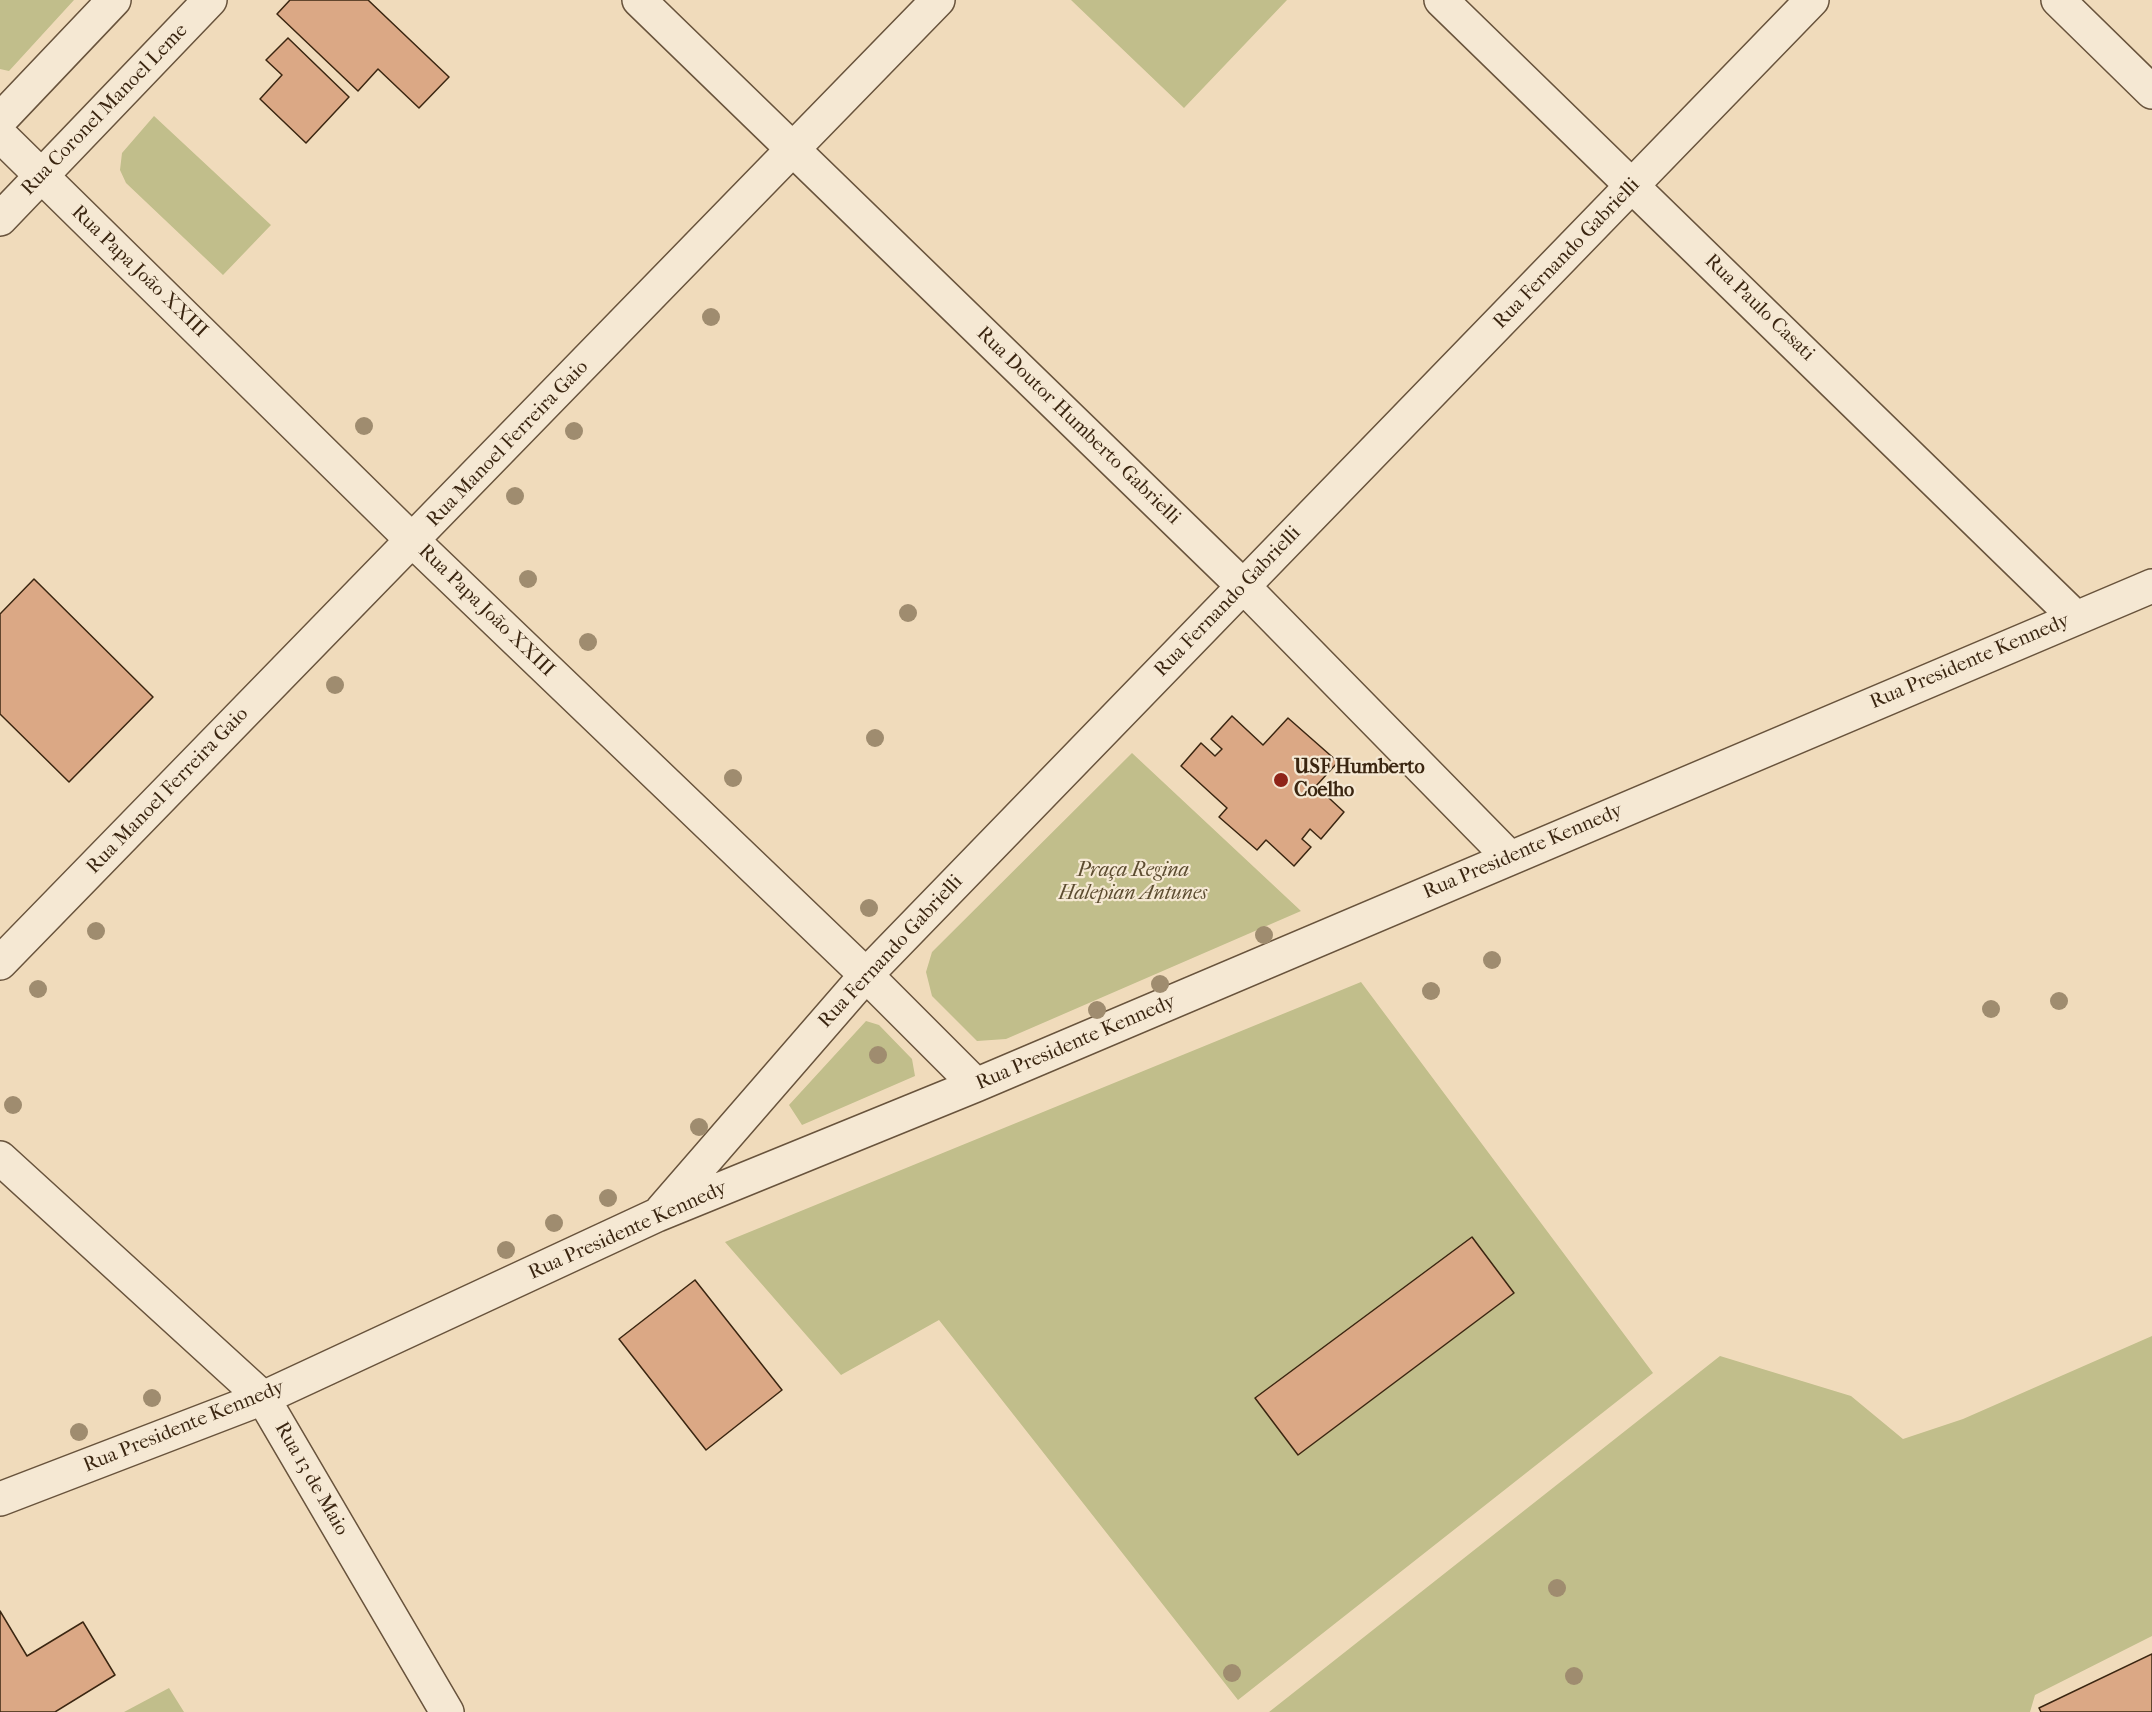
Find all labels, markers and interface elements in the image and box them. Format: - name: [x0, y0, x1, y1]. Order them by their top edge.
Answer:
- street label: Rua Coronel Manoel Leme: [17, 19, 193, 201]
- street label: Rua Fernando Gabrielli: [1489, 174, 1645, 334]
- street label: Rua Papa João XXIII: [66, 201, 212, 343]
- street label: Rua Paulo Casati: [1699, 249, 1819, 367]
- street label: Rua Doutor Humberto Gabrielli: [971, 322, 1185, 530]
- street label: Rua Manoel Ferreira Gaio: [422, 356, 594, 532]
- street label: Rua Fernando Gabrielli: [1150, 522, 1306, 682]
- street label: Rua Papa João XXIII: [413, 540, 559, 682]
- street label: Rua Presidente Kennedy: [1867, 609, 2073, 715]
- street label: Rua Manoel Ferreira Gaio: [82, 703, 254, 879]
- place label: USF Humberto Coelho: [1294, 756, 1425, 803]
- marker: USF Humberto Coelho: [1272, 771, 1290, 789]
- street label: Rua Presidente Kennedy: [1420, 799, 1626, 905]
- park label: Praça Regina Halepian Antunes: [1059, 859, 1207, 906]
- street label: Rua Fernando Gabrielli: [814, 870, 968, 1034]
- street label: Rua Presidente Kennedy: [973, 990, 1179, 1096]
- street label: Rua Presidente Kennedy: [525, 1176, 731, 1286]
- street label: Rua Presidente Kennedy: [80, 1376, 288, 1478]
- street label: Rua 13 de Maio: [269, 1418, 353, 1540]

